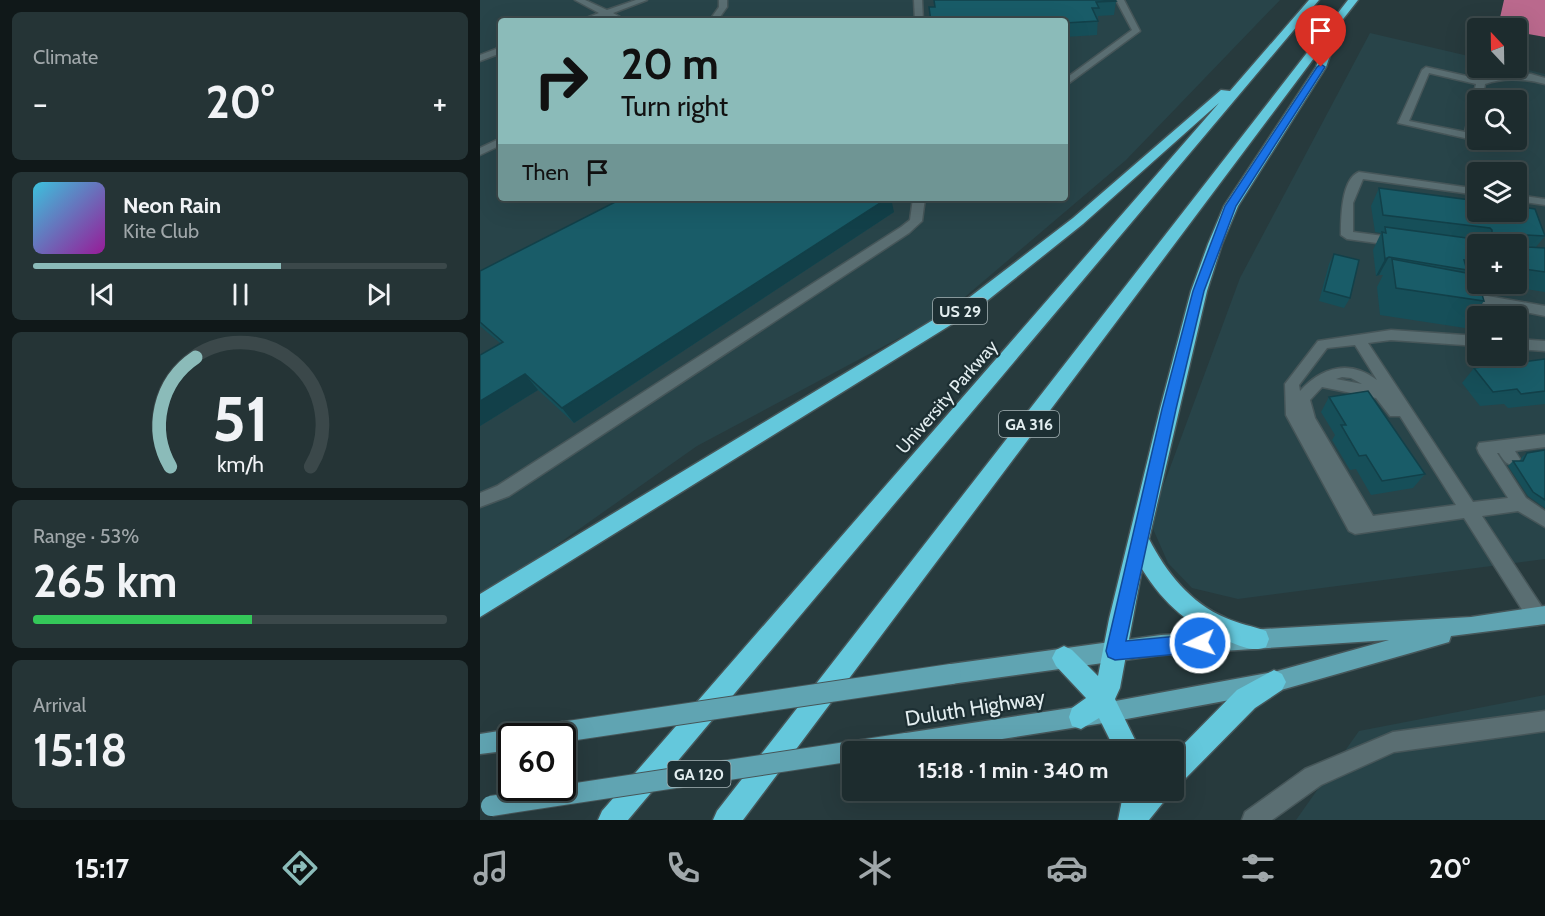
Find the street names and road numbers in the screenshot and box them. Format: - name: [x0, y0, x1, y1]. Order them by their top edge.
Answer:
- road number: US 29: [933, 298, 987, 324]
- street label: University Parkway: [892, 336, 1002, 458]
- road number: GA 316: [999, 411, 1059, 437]
- street label: Duluth Highway: [903, 684, 1047, 731]
- road number: GA 120: [668, 761, 730, 787]

